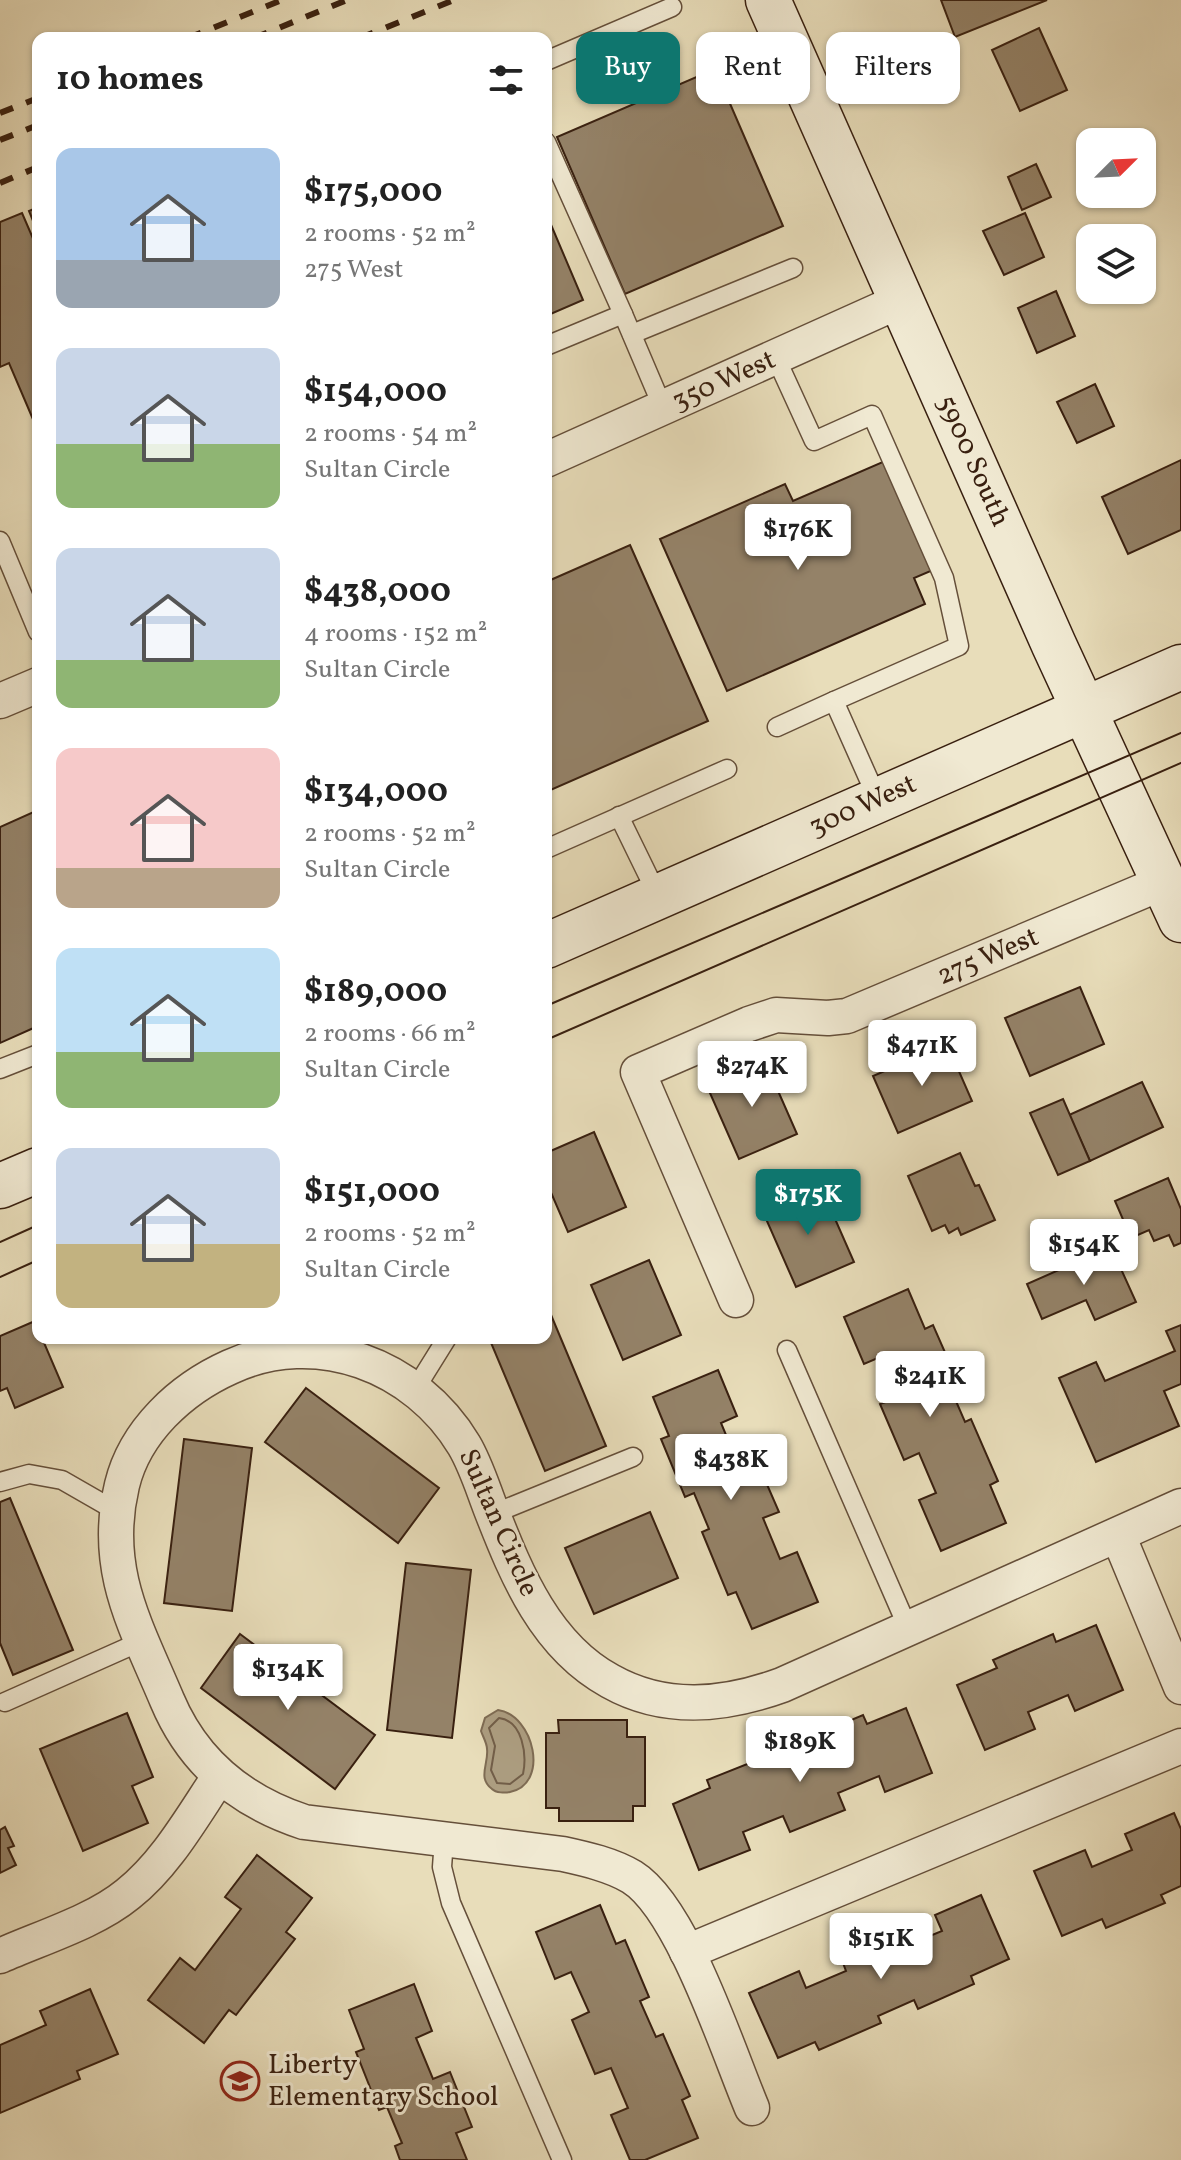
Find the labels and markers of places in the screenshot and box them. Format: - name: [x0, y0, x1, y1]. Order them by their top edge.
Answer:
- pin: $176K: [742, 504, 854, 572]
- pin: $471K: [866, 1020, 978, 1088]
- pin: $274K: [696, 1041, 808, 1109]
- pin: $175K: [752, 1169, 864, 1237]
- pin: $154K: [1028, 1219, 1140, 1287]
- pin: $241K: [874, 1351, 986, 1419]
- pin: $438K: [675, 1434, 787, 1502]
- pin: $134K: [232, 1644, 344, 1712]
- pin: $189K: [744, 1716, 856, 1784]
- pin: $151K: [825, 1913, 937, 1981]
- place label: Liberty Elementary School: [268, 2046, 499, 2117]
- school or university icon: Liberty Elementary School: [219, 2060, 261, 2102]

